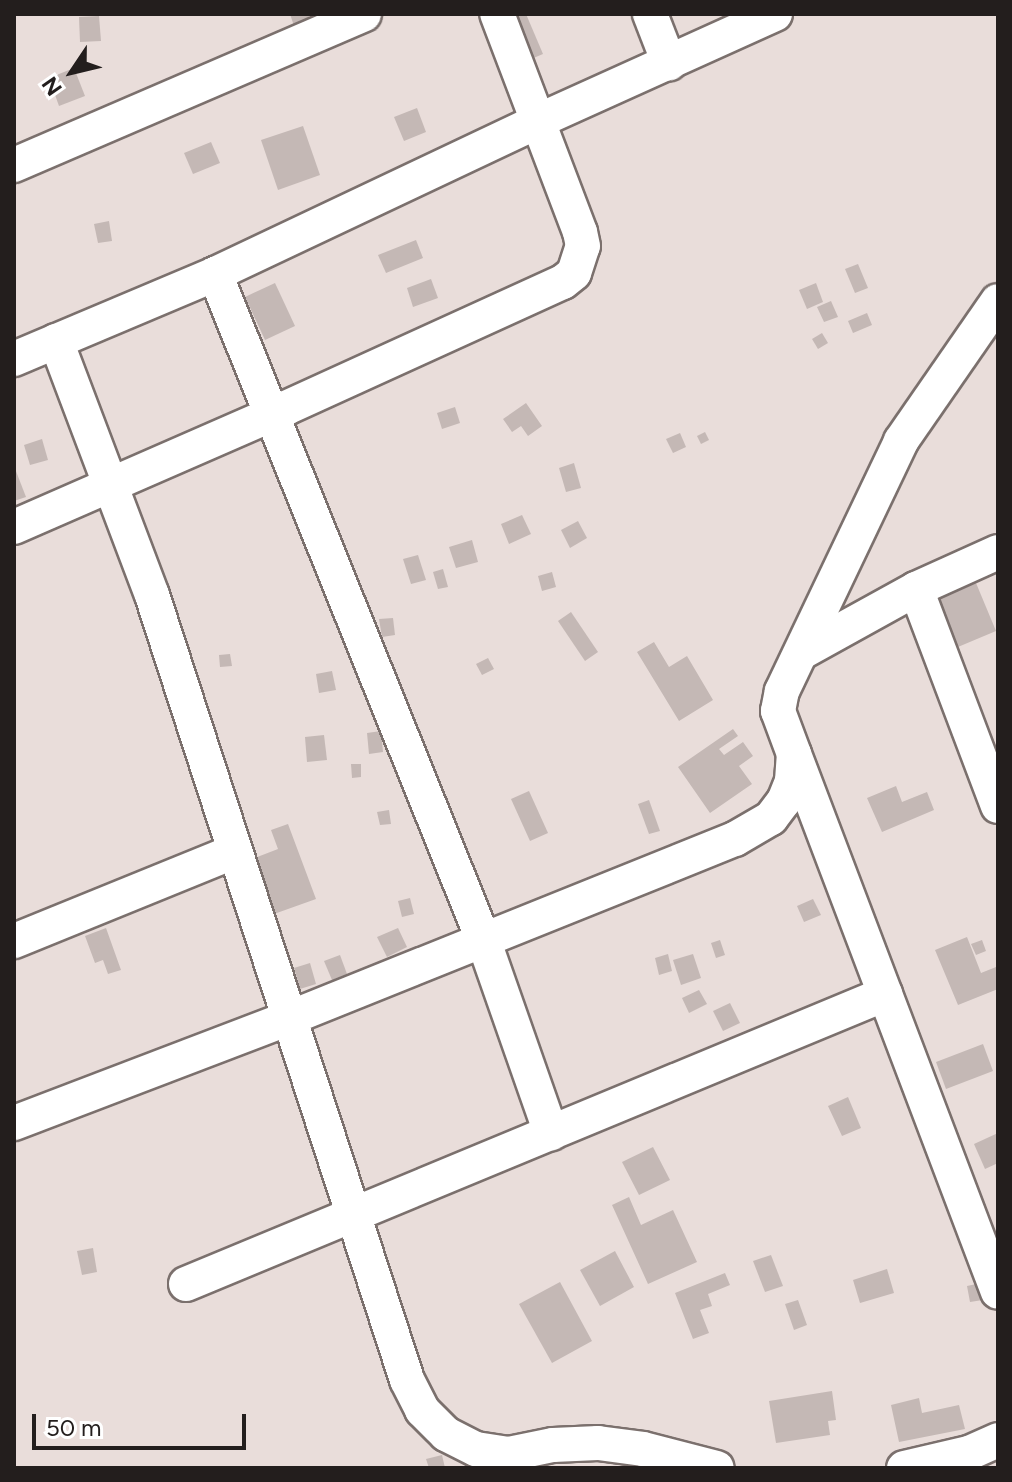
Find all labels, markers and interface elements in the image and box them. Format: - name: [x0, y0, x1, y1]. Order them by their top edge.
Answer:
- north arrow: [32, 32, 112, 112]
- text: N: [36, 71, 68, 101]
- scale bar: [36, 1398, 250, 1448]
- text: 50 m: [46, 1413, 102, 1442]

